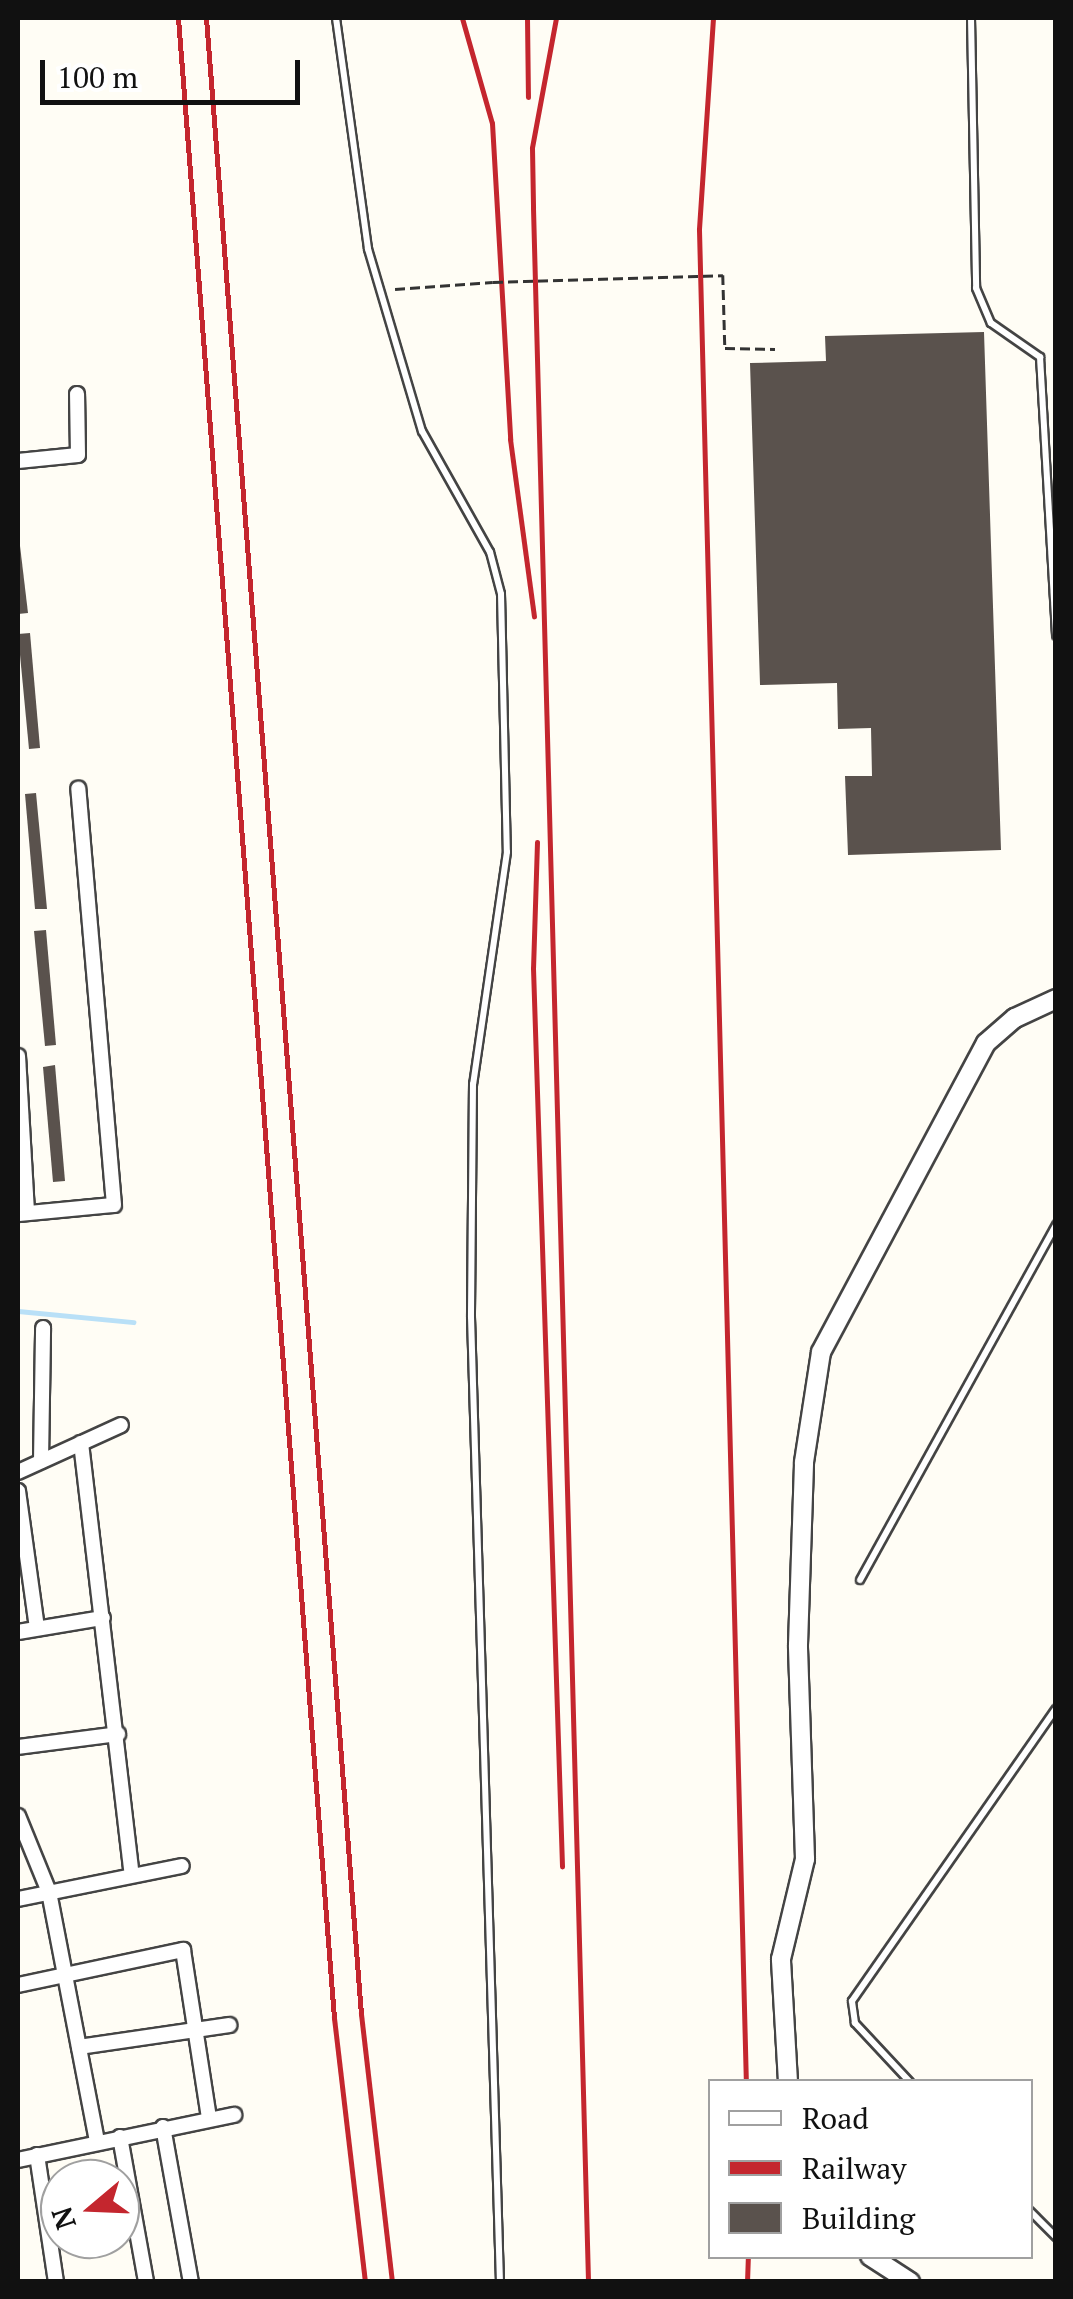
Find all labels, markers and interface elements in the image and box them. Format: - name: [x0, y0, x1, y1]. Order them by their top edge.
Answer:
- scale bar: [45, 40, 305, 102]
- text: 100 m: [57, 57, 138, 97]
- legend: [708, 2079, 1033, 2259]
- text: Road: [802, 2098, 869, 2138]
- text: Railway: [802, 2148, 906, 2188]
- north arrow: [40, 2159, 140, 2259]
- text: Building: [802, 2198, 915, 2238]
- text: N: [42, 2202, 84, 2234]

